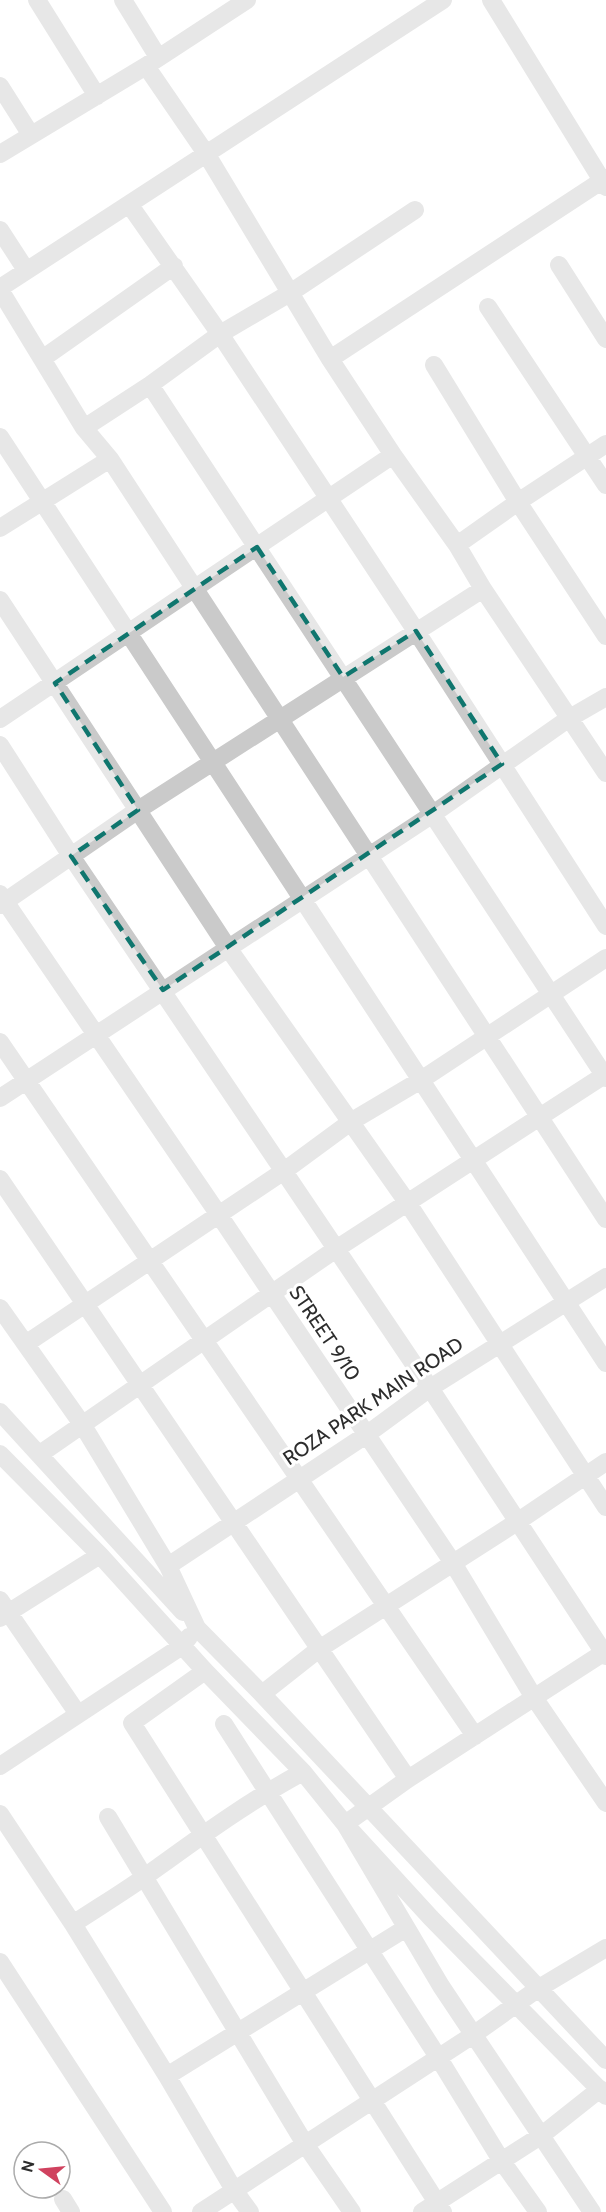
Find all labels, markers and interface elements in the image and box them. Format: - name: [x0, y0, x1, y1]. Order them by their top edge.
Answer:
- street label: STREET 9/10: [284, 1281, 366, 1385]
- street label: ROZA PARK MAIN ROAD: [278, 1332, 468, 1470]
- north arrow: [12, 2140, 72, 2200]
- text: N: [17, 2158, 39, 2174]

